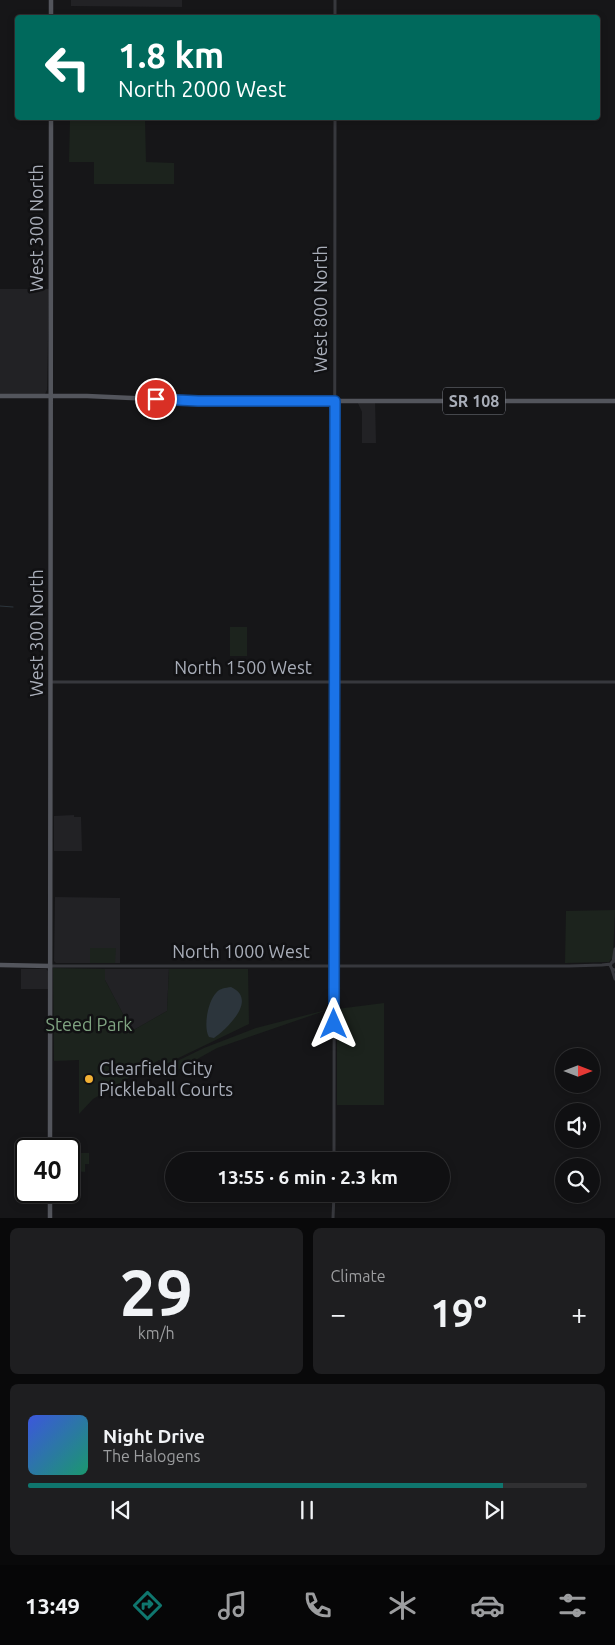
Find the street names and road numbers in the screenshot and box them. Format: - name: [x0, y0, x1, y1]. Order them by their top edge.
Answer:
- street label: West 300 North: [26, 164, 46, 292]
- street label: West 800 North: [310, 245, 330, 373]
- road number: SR 108: [443, 388, 505, 414]
- street label: West 300 North: [26, 569, 46, 697]
- street label: North 1500 West: [174, 657, 312, 677]
- street label: North 1000 West: [172, 941, 310, 961]

